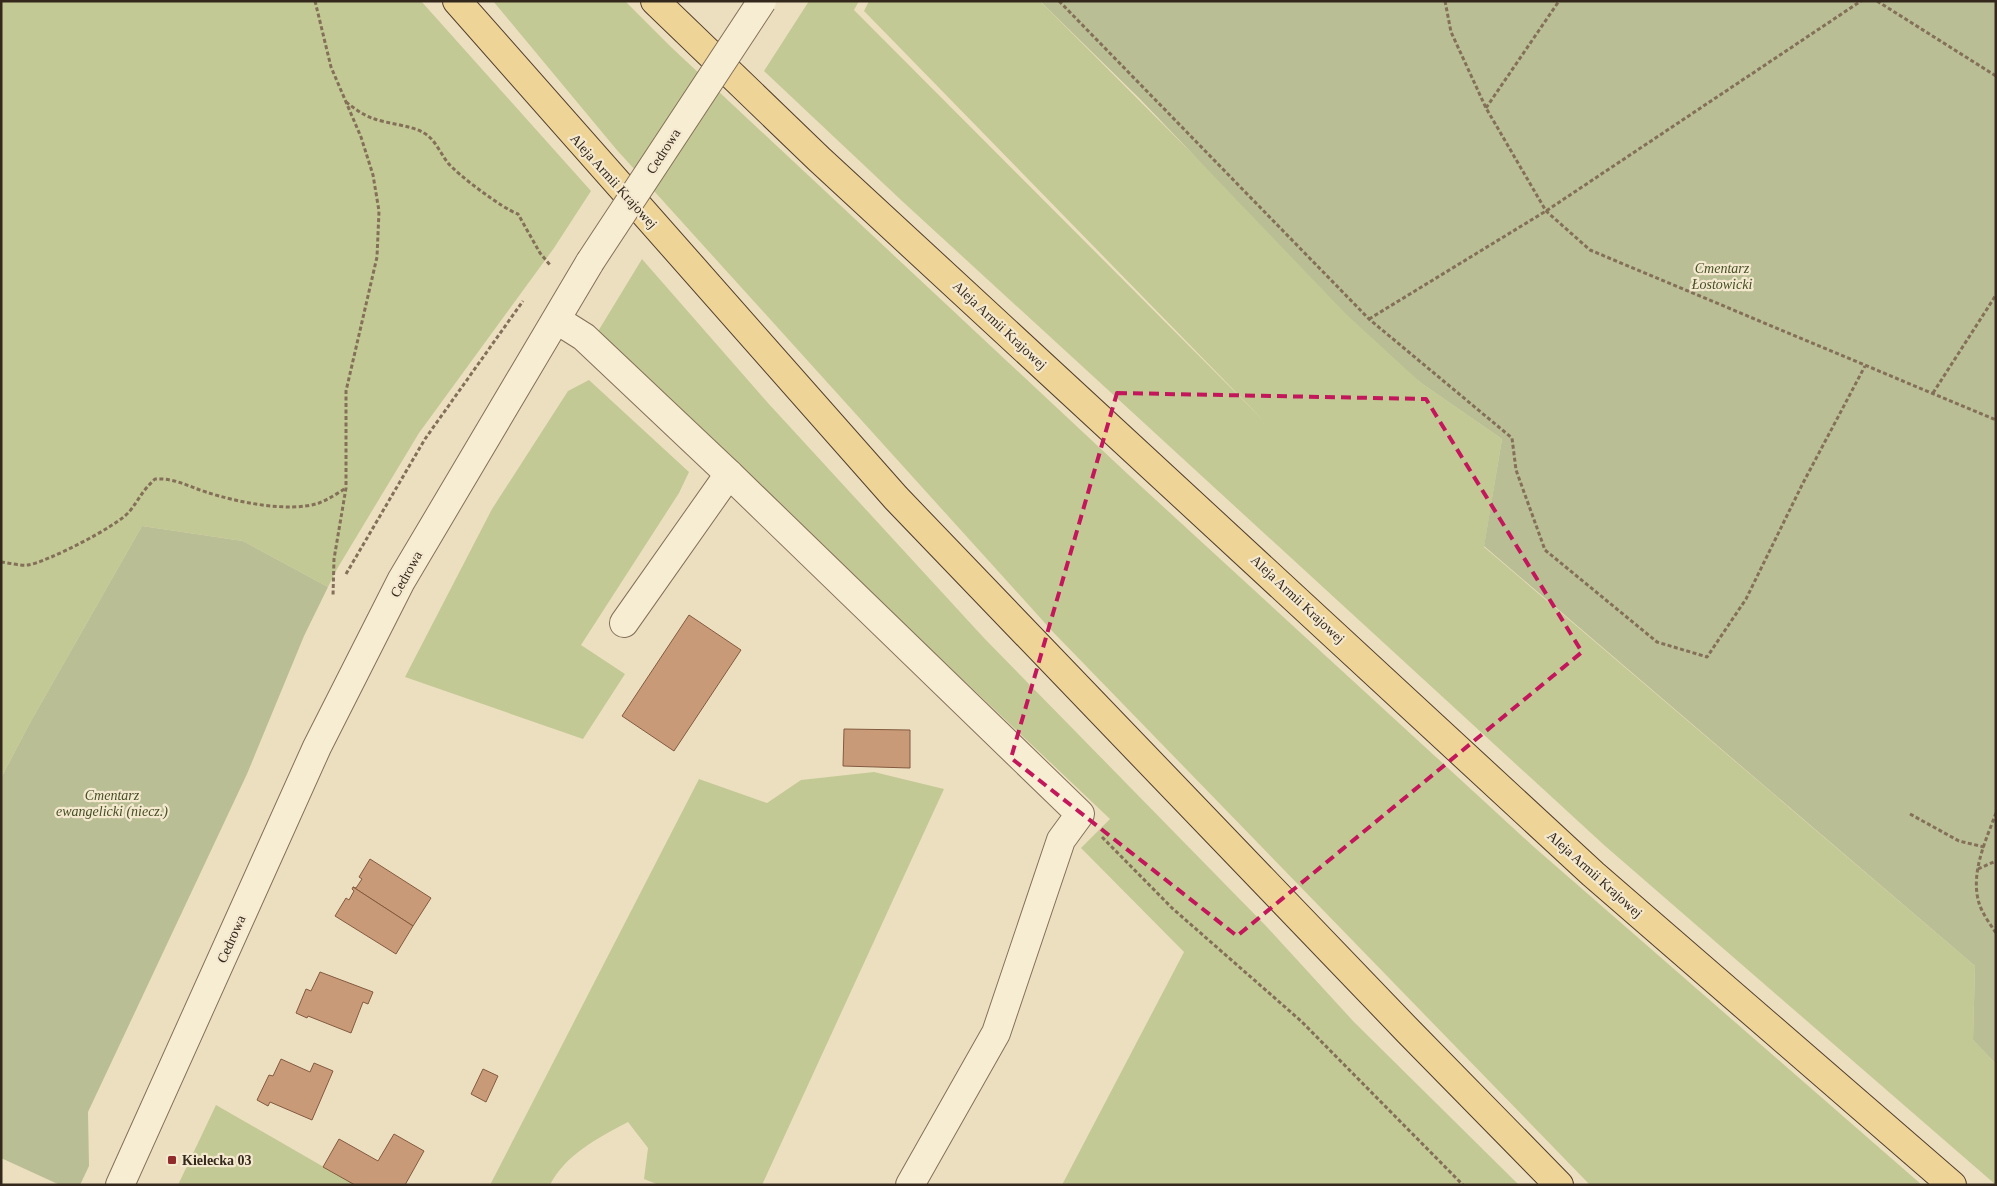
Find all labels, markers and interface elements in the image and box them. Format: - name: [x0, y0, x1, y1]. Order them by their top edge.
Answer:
- street label: Cedrowa: [643, 125, 684, 177]
- street label: Aleja Armii Krajowej: [567, 131, 660, 232]
- park label: Cmentarz Łostowicki: [1691, 261, 1752, 292]
- street label: Aleja Armii Krajowej: [950, 278, 1049, 372]
- street label: Cedrowa: [388, 548, 426, 600]
- street label: Aleja Armii Krajowej: [1248, 552, 1347, 646]
- park label: Cmentarz ewangelicki (niecz.): [56, 788, 168, 820]
- street label: Aleja Armii Krajowej: [1544, 828, 1645, 921]
- street label: Cedrowa: [214, 912, 249, 965]
- place label: Kielecka 03: [182, 1153, 252, 1168]
- marker: Kielecka 03: [166, 1154, 178, 1166]

